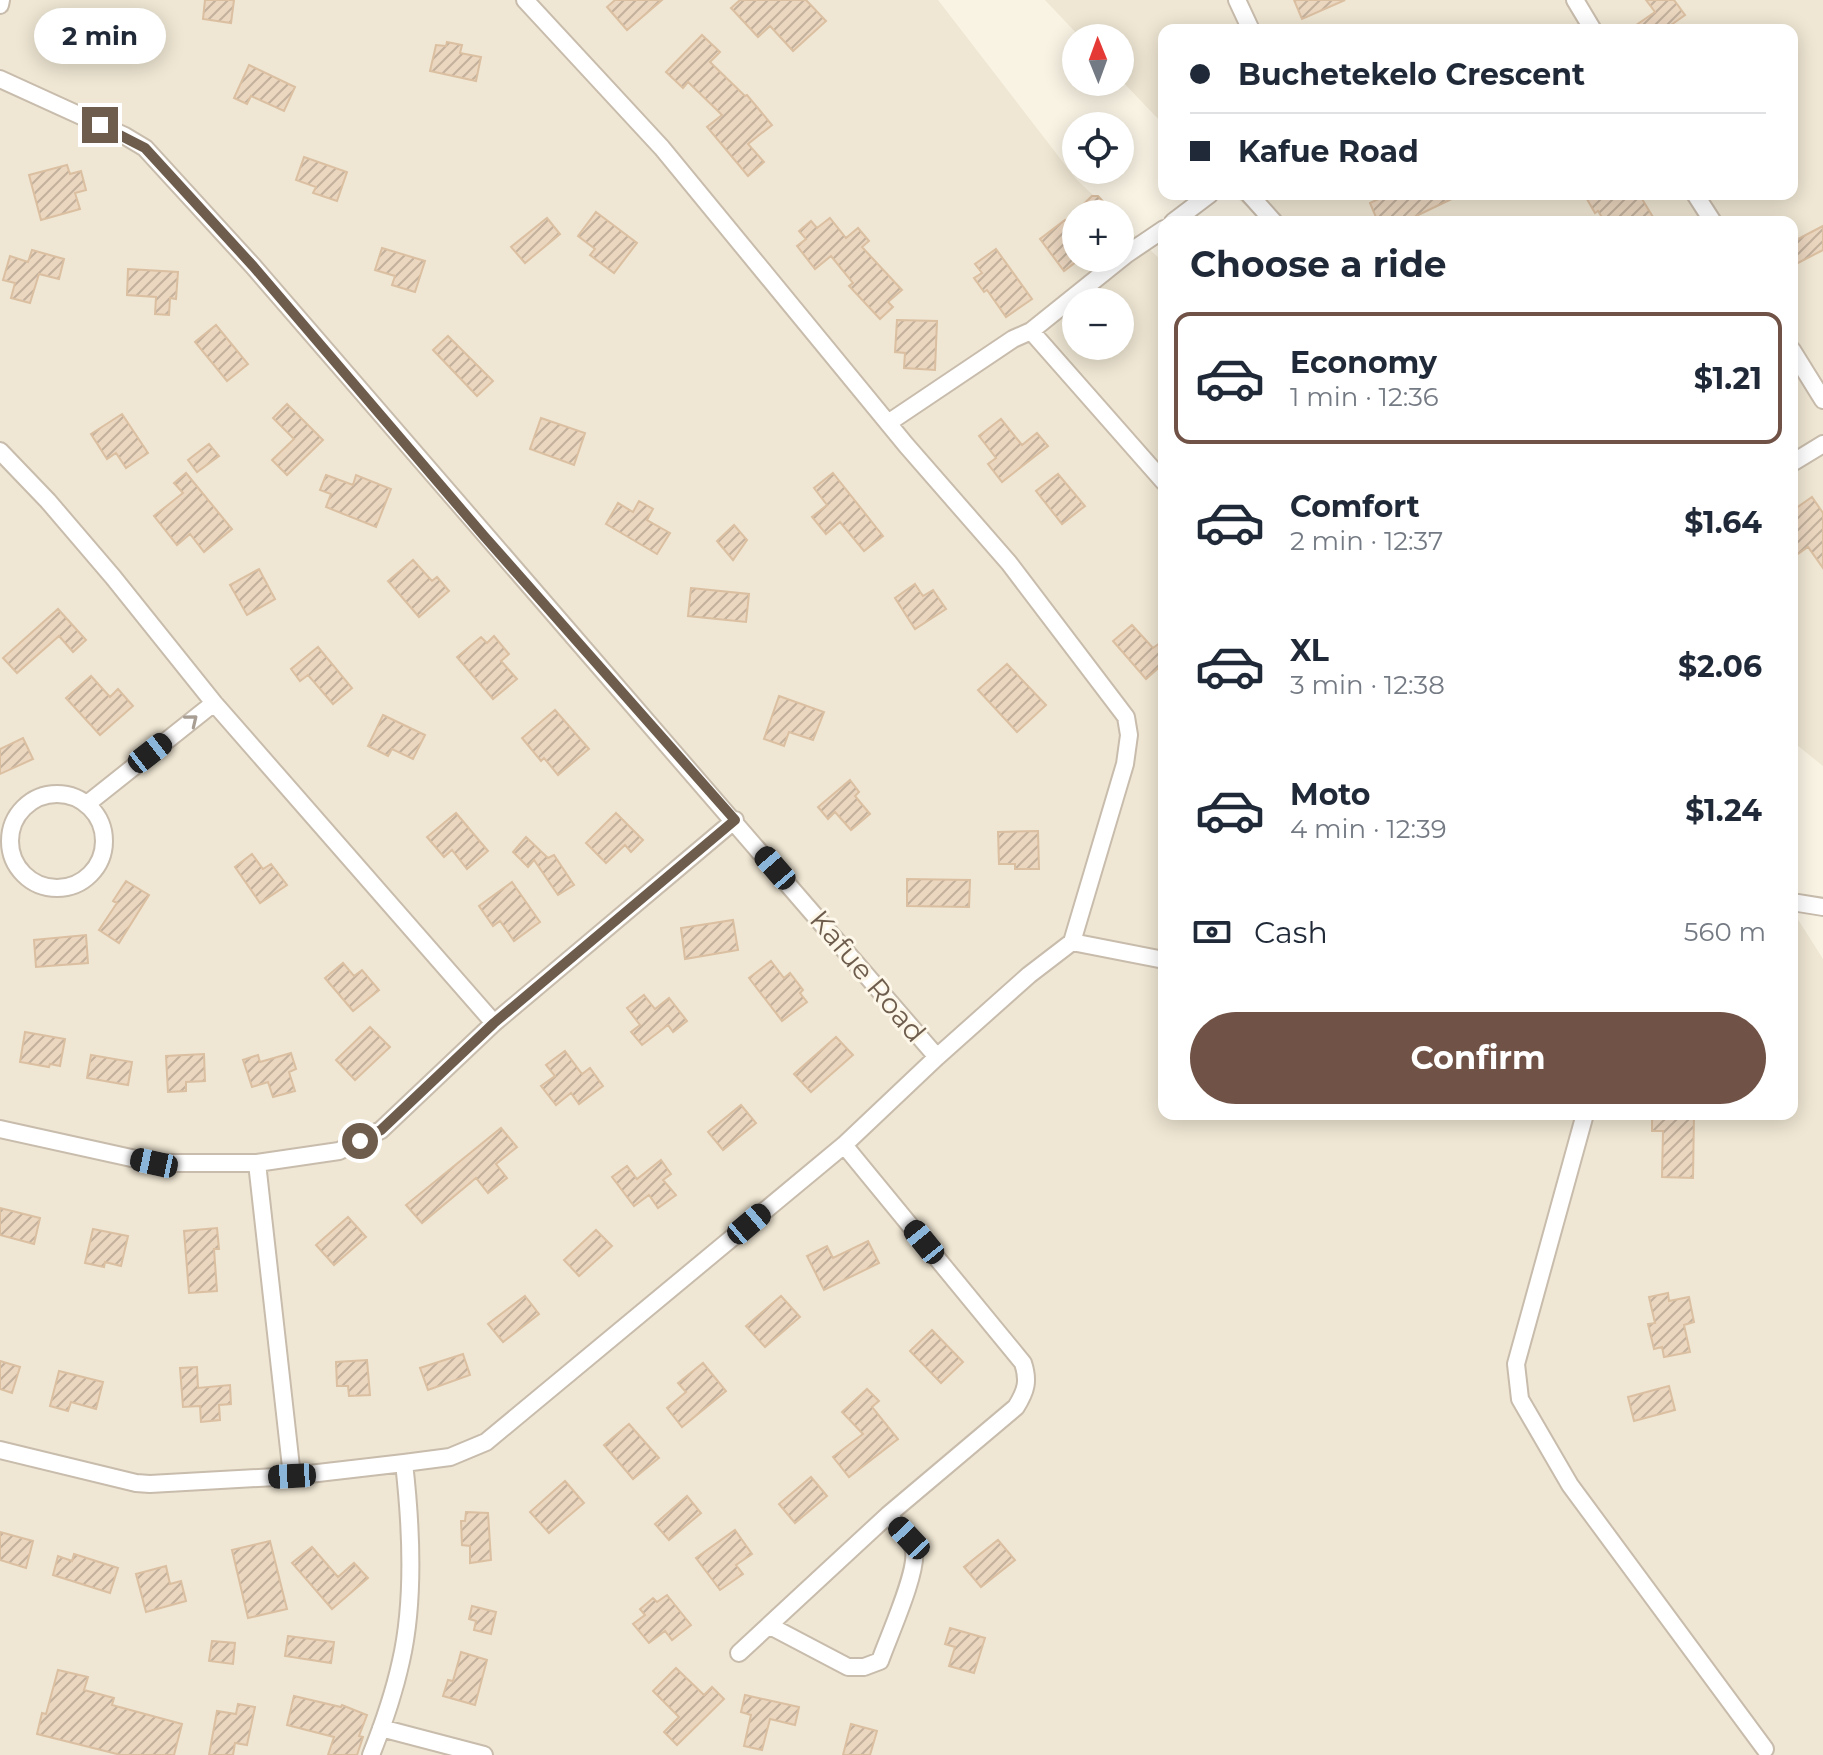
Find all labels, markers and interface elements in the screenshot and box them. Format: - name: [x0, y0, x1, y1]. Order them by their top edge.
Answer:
- callout: 2 min: [34, 9, 166, 65]
- text: 2 min: [62, 20, 138, 52]
- north arrow: [1062, 24, 1134, 96]
- map controls: [1062, 24, 1134, 360]
- text: Buchetekelo Crescent: [1238, 56, 1585, 93]
- route end: [82, 107, 118, 143]
- button: locate: [1062, 112, 1134, 184]
- text: Kafue Road: [1238, 133, 1419, 170]
- button: +: [1062, 200, 1134, 272]
- text: Choose a ride: [1190, 242, 1447, 286]
- button: −: [1062, 288, 1134, 360]
- icon: car: [1194, 342, 1266, 414]
- text: Economy: [1290, 344, 1437, 381]
- text: $1.21: [1694, 360, 1762, 397]
- text: 1 min · 12:36: [1290, 381, 1439, 413]
- icon: car: [1194, 486, 1266, 558]
- text: Comfort: [1290, 488, 1420, 525]
- text: $1.64: [1684, 504, 1762, 541]
- text: 2 min · 12:37: [1290, 525, 1443, 557]
- icon: car: [1194, 630, 1266, 702]
- text: XL: [1290, 632, 1329, 669]
- text: $2.06: [1678, 648, 1762, 685]
- text: 3 min · 12:38: [1290, 669, 1445, 701]
- one-way arrow: [183, 715, 197, 730]
- car: [124, 729, 176, 777]
- icon: car: [1194, 774, 1266, 846]
- text: Moto: [1290, 776, 1371, 813]
- text: $1.24: [1685, 792, 1762, 829]
- text: 4 min · 12:39: [1290, 813, 1447, 845]
- car: [750, 842, 800, 894]
- street label: Kafue Road: [803, 903, 933, 1049]
- icon: cash: [1190, 910, 1234, 954]
- text: Cash: [1254, 914, 1328, 951]
- text: 560 m: [1684, 916, 1766, 948]
- button: Confirm: [1190, 1012, 1766, 1104]
- route start: [342, 1123, 378, 1159]
- car: [128, 1146, 180, 1180]
- car: [723, 1199, 775, 1249]
- car: [900, 1216, 948, 1268]
- car: [267, 1463, 317, 1489]
- car: [884, 1512, 934, 1564]

